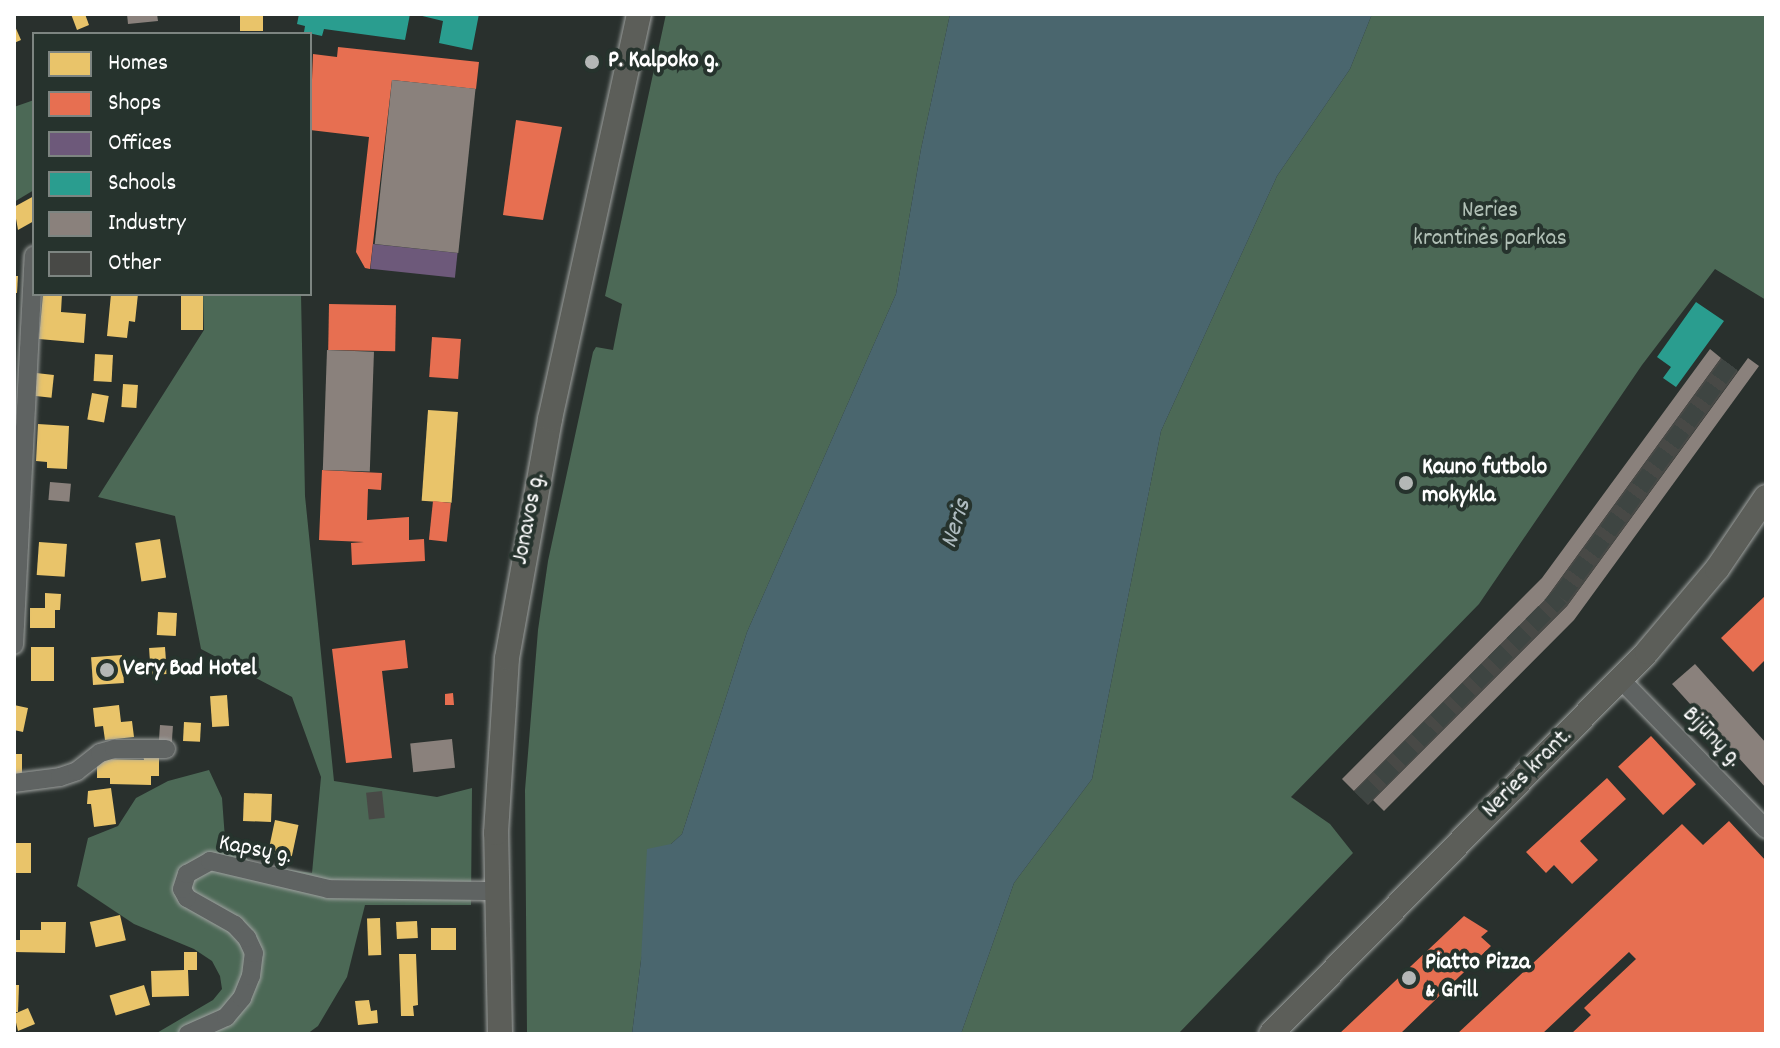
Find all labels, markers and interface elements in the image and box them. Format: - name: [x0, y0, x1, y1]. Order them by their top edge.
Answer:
- legend: [32, 32, 312, 296]
- text: Homes: [108, 47, 168, 81]
- place label: P. Kalpoko g.: [608, 48, 719, 76]
- marker: P. Kalpoko g.: [583, 53, 601, 71]
- text: Shops: [108, 87, 161, 121]
- text: Offices: [108, 127, 172, 161]
- text: Schools: [108, 167, 176, 201]
- park label: Neries krantinės parkas: [1413, 198, 1567, 254]
- text: Industry: [108, 207, 186, 241]
- text: Other: [108, 247, 161, 281]
- place label: Kauno futbolo mokykla: [1422, 455, 1547, 511]
- street label: Jonavos g.: [507, 471, 553, 567]
- marker: Kauno futbolo mokykla: [1397, 474, 1415, 492]
- water label: Neris: [934, 496, 980, 552]
- place label: Very Bad Hotel: [123, 656, 257, 684]
- marker: Very Bad Hotel: [98, 661, 116, 679]
- street label: Bijūnų g.: [1675, 701, 1747, 775]
- street label: Neries krant.: [1477, 723, 1579, 825]
- street label: Kapsų g.: [216, 830, 294, 872]
- place label: Piatto Pizza & Grill: [1425, 950, 1530, 1006]
- marker: Piatto Pizza & Grill: [1400, 969, 1418, 987]

